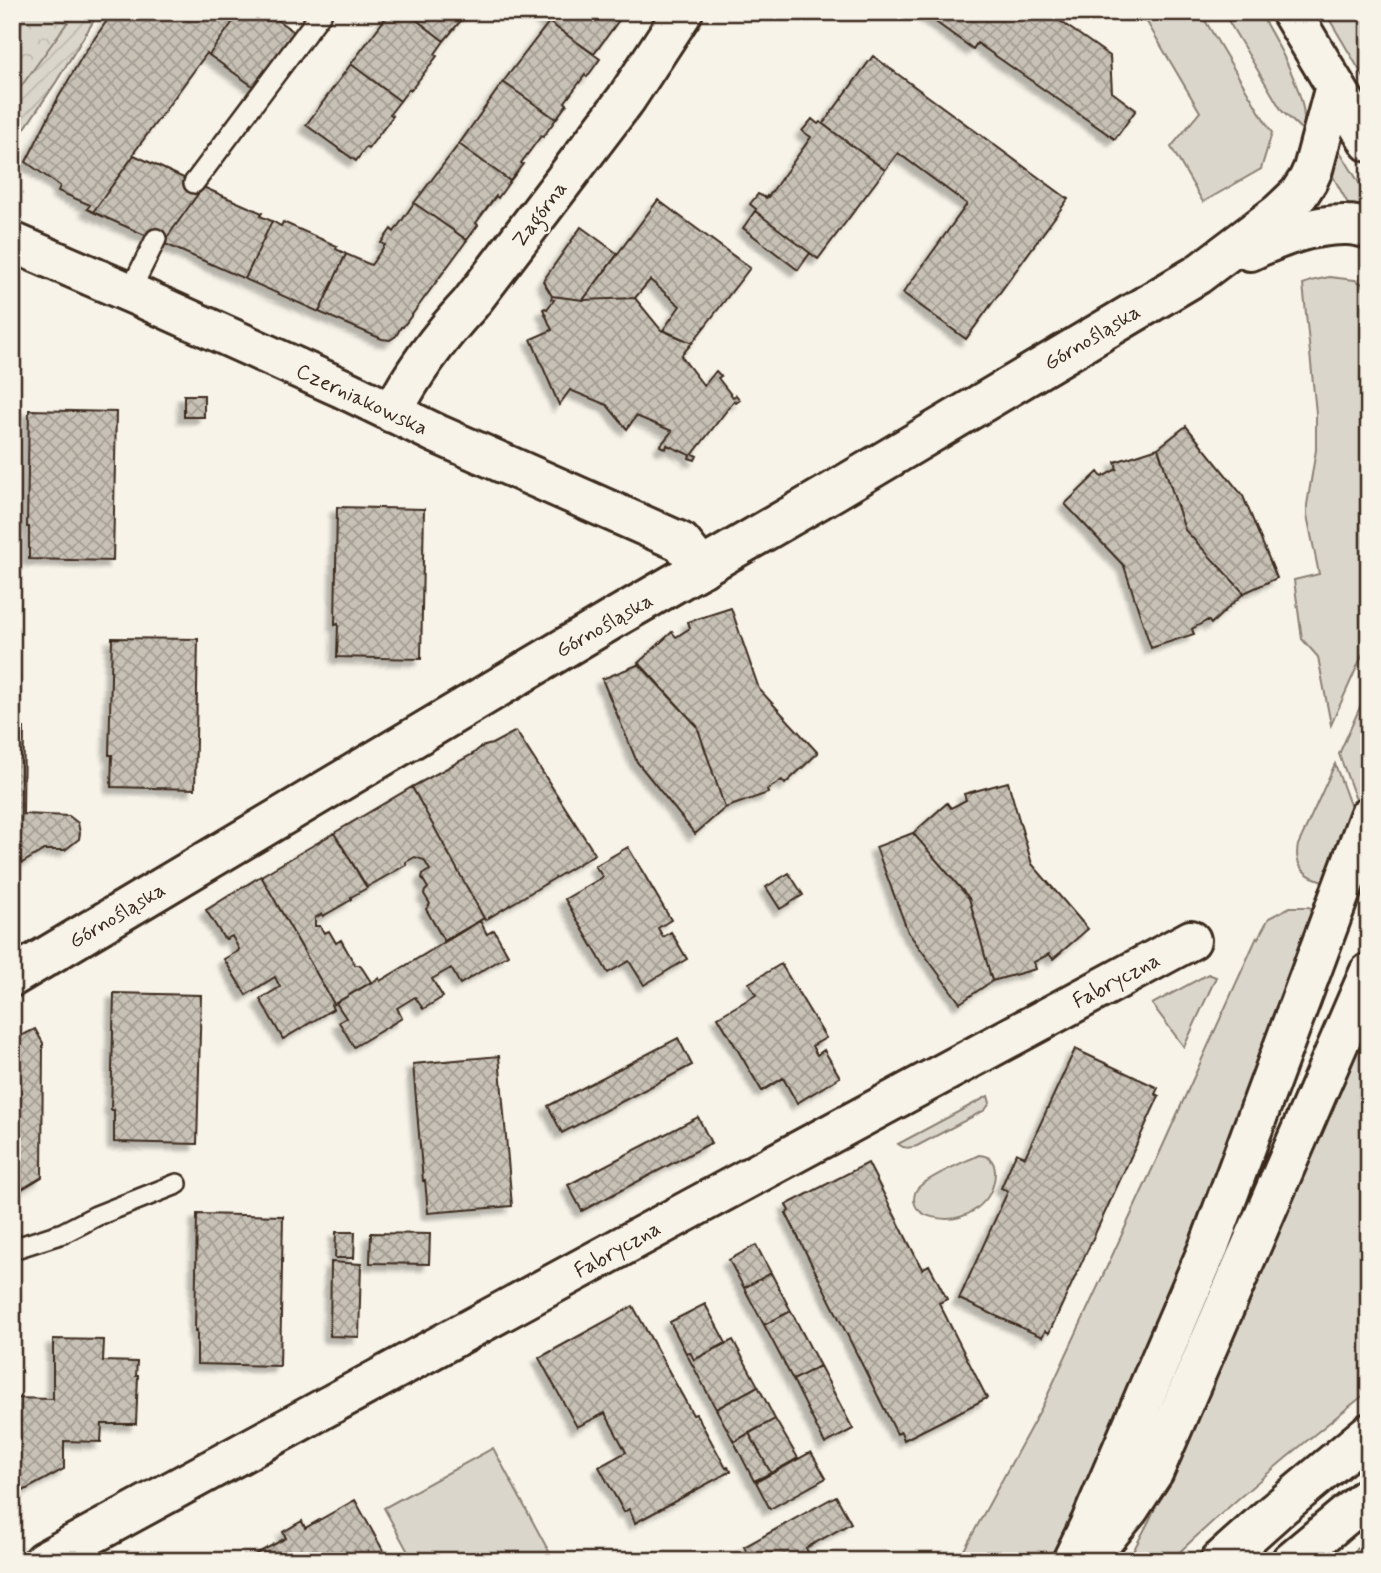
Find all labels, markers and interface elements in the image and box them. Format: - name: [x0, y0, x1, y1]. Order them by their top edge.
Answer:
- street label: Zagórna: [506, 176, 576, 255]
- street label: Górnośląska: [1039, 298, 1146, 378]
- street label: Czerniakowska: [291, 357, 432, 443]
- street label: Górnośląska: [551, 587, 658, 665]
- street label: Górnośląska: [64, 876, 171, 956]
- street label: Fabryczna: [1068, 946, 1165, 1016]
- street label: Fabryczna: [569, 1215, 666, 1285]

